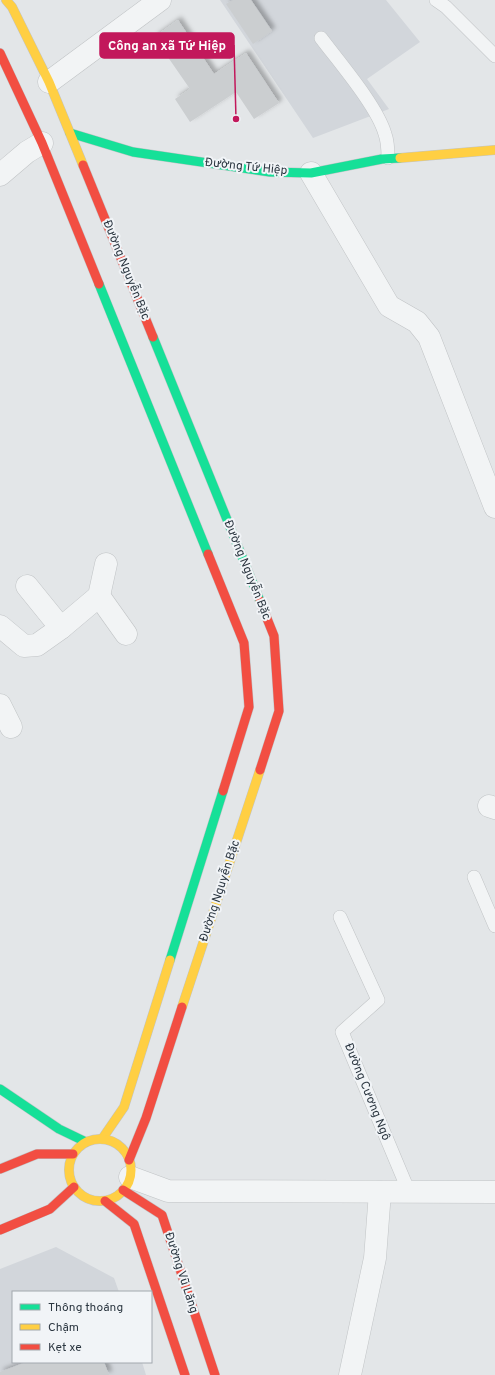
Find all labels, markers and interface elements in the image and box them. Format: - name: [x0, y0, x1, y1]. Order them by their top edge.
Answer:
- callout: Công an xã Tứ Hiệp: [100, 33, 234, 58]
- text: Công an xã Tứ Hiệp: [108, 39, 226, 55]
- street label: Đường Tứ Hiệp: [204, 155, 288, 179]
- street label: Đường Nguyễn Bặc: [99, 218, 153, 322]
- street label: Đường Nguyễn Bặc: [220, 518, 274, 622]
- street label: Đường Nguyễn Bặc: [196, 838, 244, 944]
- street label: Đường Cương Ngô: [340, 1041, 394, 1143]
- street label: Đường Vũ Lăng: [160, 1230, 202, 1316]
- legend: [12, 1291, 152, 1363]
- text: Thông thoáng: [48, 1300, 123, 1316]
- text: Chậm: [48, 1320, 79, 1336]
- text: Kẹt xe: [48, 1340, 82, 1356]

